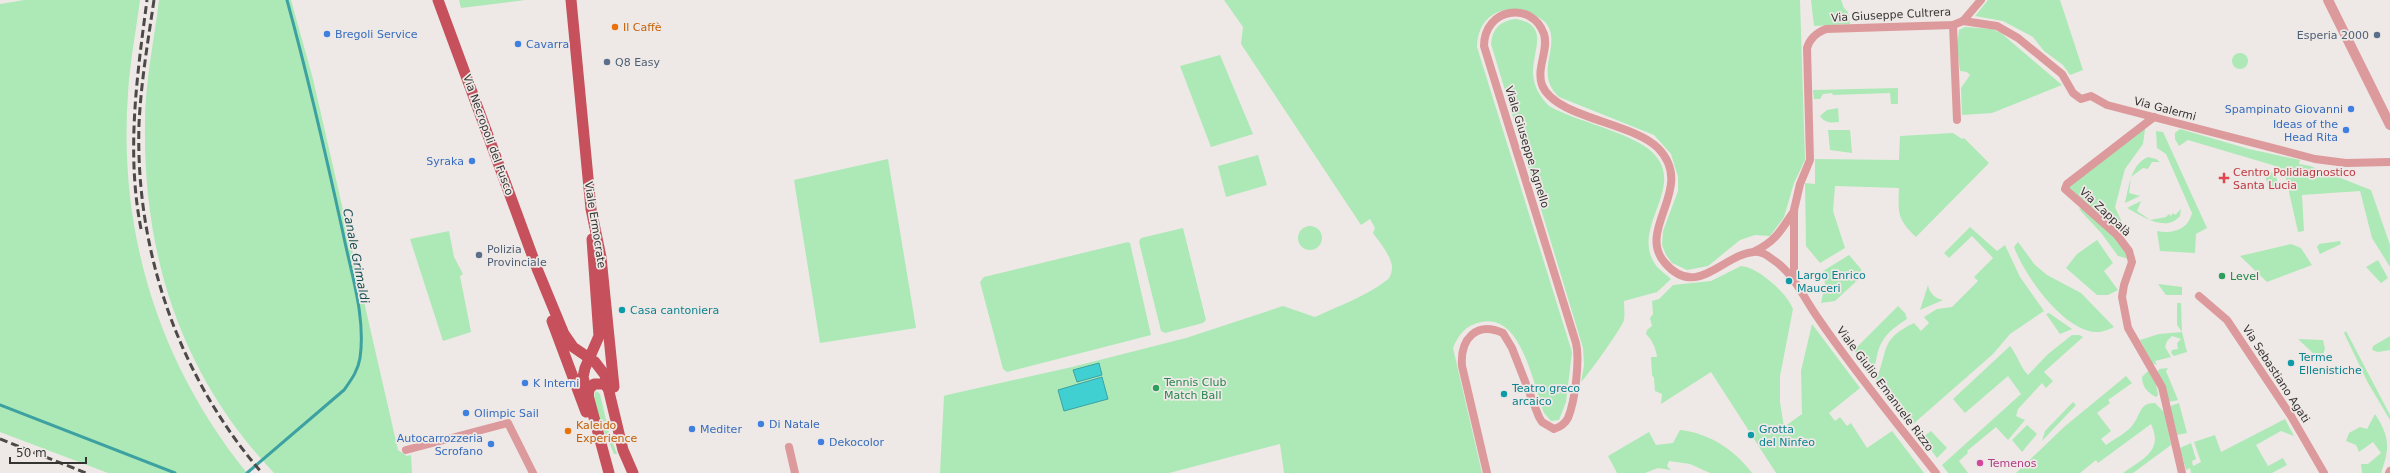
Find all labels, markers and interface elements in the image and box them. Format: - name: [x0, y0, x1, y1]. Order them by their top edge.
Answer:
- street label: Via Giuseppe Cultrera: [1831, 5, 1951, 25]
- place label: Il Caffè: [623, 21, 662, 34]
- marker: Il Caffè: [610, 22, 620, 32]
- place label: Bregoli Service: [335, 28, 418, 41]
- marker: Bregoli Service: [322, 29, 332, 39]
- place label: Esperia 2000: [2297, 29, 2369, 42]
- marker: Esperia 2000: [2372, 30, 2382, 40]
- place label: Cavarra: [526, 38, 569, 51]
- marker: Cavarra: [513, 39, 523, 49]
- place label: Q8 Easy: [615, 56, 661, 69]
- marker: Q8 Easy: [602, 57, 612, 67]
- street label: Via Necropoli del Fusco: [460, 73, 516, 197]
- street label: Viale Giuseppe Agnello: [1502, 84, 1552, 210]
- street label: Via Galermi: [2133, 94, 2197, 124]
- place label: Spampinato Giovanni: [2225, 103, 2343, 116]
- marker: Spampinato Giovanni: [2346, 104, 2356, 114]
- place label: Ideas of the Head Rita: [2273, 118, 2338, 144]
- marker: Ideas of the Head Rita: [2341, 125, 2351, 135]
- place label: Syraka: [426, 155, 464, 168]
- marker: Syraka: [467, 156, 477, 166]
- place label: Centro Polidiagnostico Santa Lucia: [2233, 166, 2356, 192]
- marker: Centro Polidiagnostico Santa Lucia: [2218, 172, 2230, 184]
- street label: Viale Ermocrate: [582, 181, 608, 269]
- street label: Via Zappalà: [2077, 185, 2133, 239]
- water label: Canale Grimaldi: [340, 207, 372, 305]
- place label: Polizia Provinciale: [487, 243, 547, 269]
- marker: Polizia Provinciale: [474, 250, 484, 260]
- place label: Largo Enrico Mauceri: [1797, 269, 1866, 295]
- place label: Level: [2230, 270, 2259, 283]
- marker: Level: [2217, 271, 2227, 281]
- marker: Largo Enrico Mauceri: [1784, 276, 1794, 286]
- place label: Casa cantoniera: [630, 304, 719, 317]
- marker: Casa cantoniera: [617, 305, 627, 315]
- street label: Via Sebastiano Agati: [2240, 323, 2312, 425]
- street label: Viale Giulio Emanuele Rizzo: [1834, 324, 1936, 454]
- place label: Terme Ellenistiche: [2298, 351, 2362, 377]
- marker: Terme Ellenistiche: [2286, 358, 2296, 368]
- place label: Tennis Club Match Ball: [1163, 376, 1227, 402]
- place label: K Interni: [533, 377, 579, 390]
- marker: K Interni: [520, 378, 530, 388]
- place label: Teatro greco arcaico: [1511, 382, 1580, 408]
- marker: Tennis Club Match Ball: [1151, 383, 1161, 393]
- marker: Teatro greco arcaico: [1499, 389, 1509, 399]
- place label: Olimpic Sail: [474, 407, 539, 420]
- marker: Olimpic Sail: [461, 408, 471, 418]
- place label: Di Natale: [769, 418, 820, 431]
- place label: Kaleido Experience: [576, 419, 638, 445]
- marker: Di Natale: [756, 419, 766, 429]
- place label: Mediter: [700, 423, 742, 436]
- place label: Grotta del Ninfeo: [1759, 423, 1815, 449]
- marker: Mediter: [687, 424, 697, 434]
- marker: Kaleido Experience: [563, 426, 573, 436]
- marker: Grotta del Ninfeo: [1746, 430, 1756, 440]
- place label: Autocarrozzeria Scrofano: [397, 432, 483, 458]
- place label: Dekocolor: [829, 436, 885, 449]
- marker: Dekocolor: [816, 437, 826, 447]
- scale bar: [10, 439, 86, 465]
- marker: Autocarrozzeria Scrofano: [486, 439, 496, 449]
- text: 50 m: [16, 446, 47, 460]
- place label: Temenos: [1987, 457, 2037, 470]
- marker: Temenos: [1975, 458, 1985, 468]

